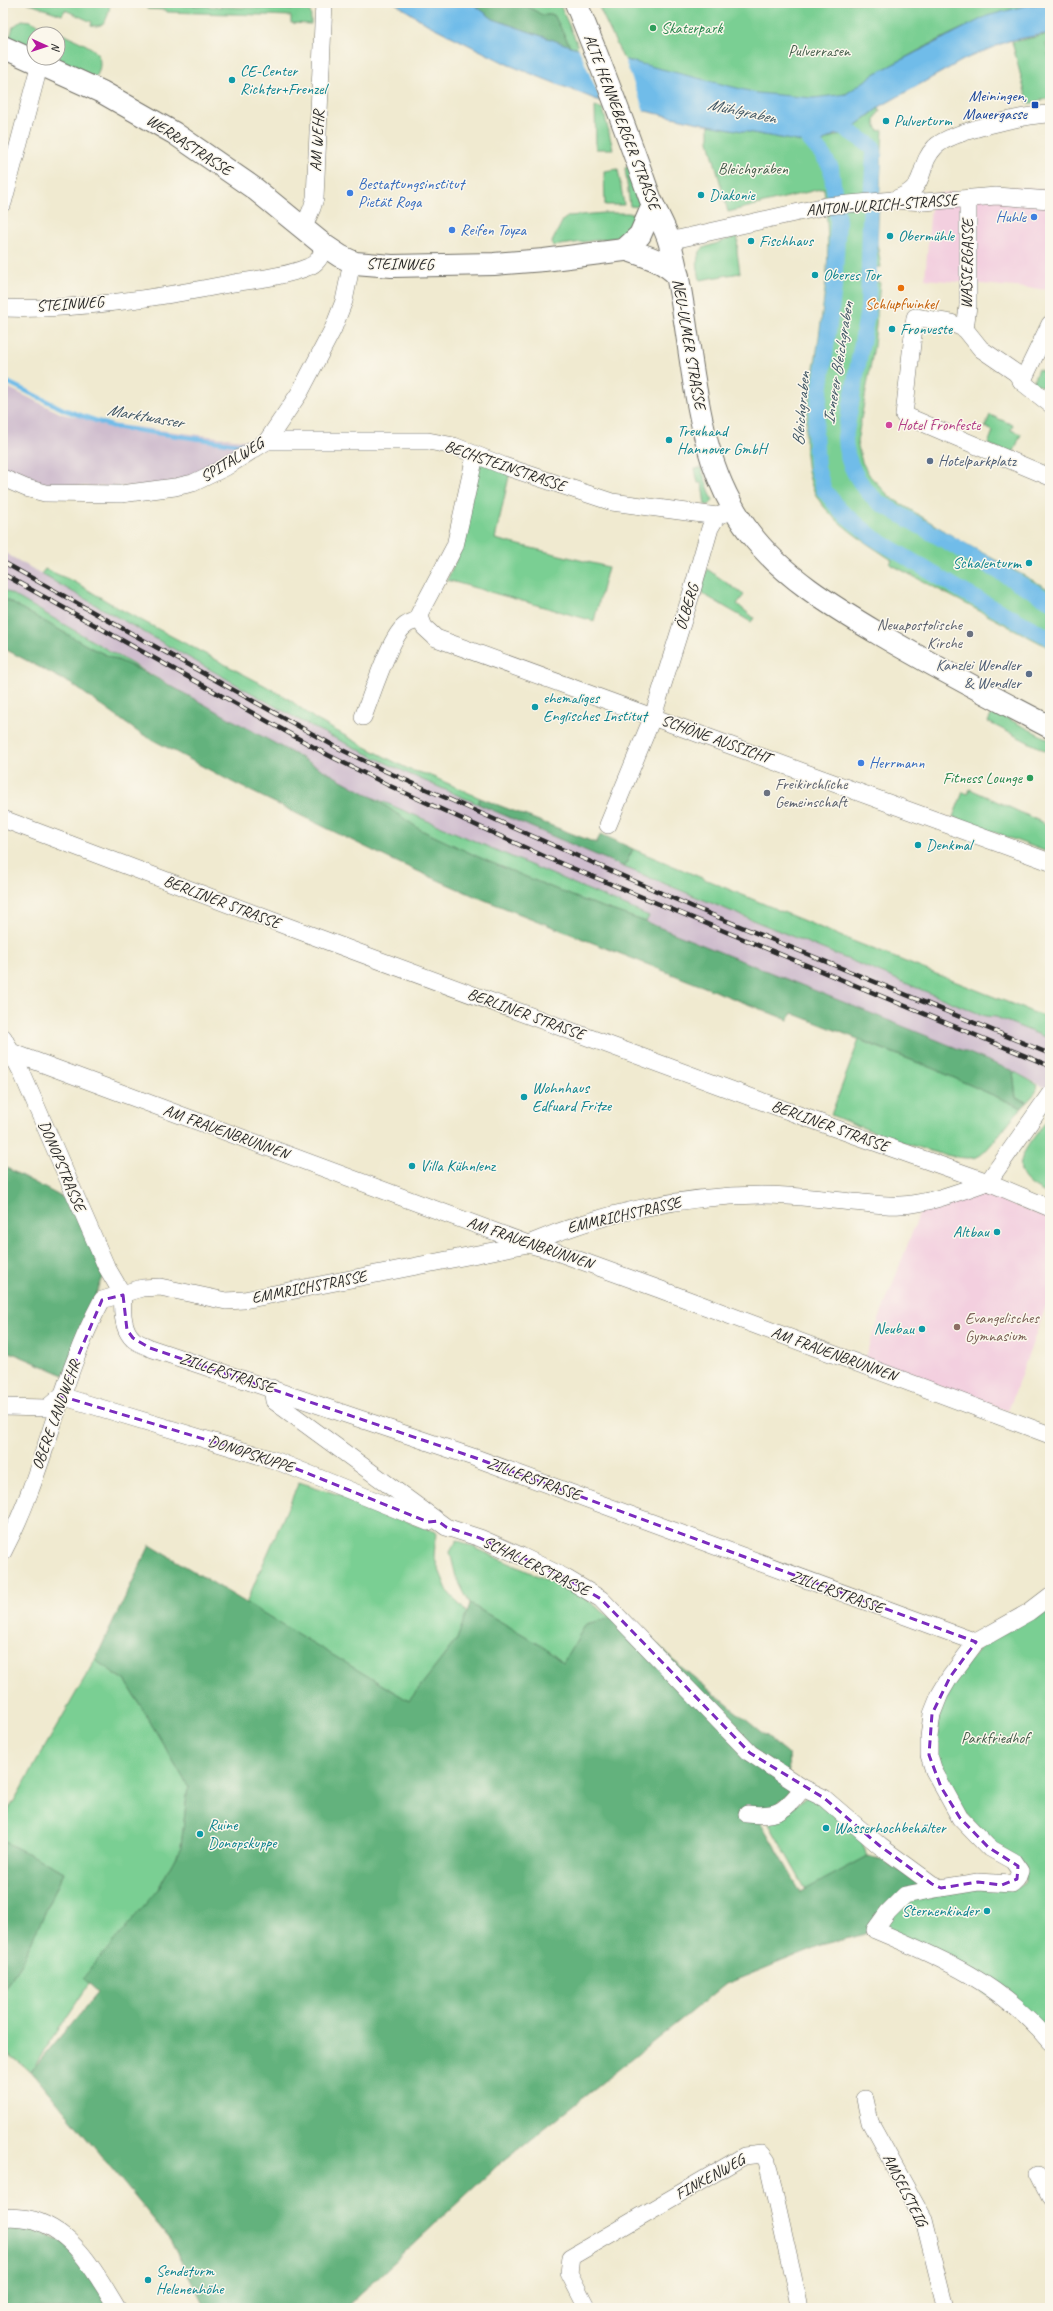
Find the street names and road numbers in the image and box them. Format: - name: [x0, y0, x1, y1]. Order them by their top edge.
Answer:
- street label: ALTE HENNEBERGER STRASSE: [579, 31, 666, 215]
- street label: AM WEHR: [305, 108, 329, 172]
- street label: WERRASTRASSE: [142, 110, 238, 181]
- street label: ANTON-ULRICH-STRASSE: [806, 190, 961, 220]
- street label: WASSERGASSE: [956, 217, 978, 309]
- street label: STEINWEG: [366, 253, 436, 275]
- street label: NEU-ULMER STRASSE: [668, 277, 711, 413]
- street label: STEINWEG: [36, 292, 106, 316]
- street label: SPITALWEG: [197, 432, 269, 487]
- street label: BECHSTEINSTRASSE: [442, 436, 570, 497]
- street label: ÖLBERG: [671, 579, 704, 632]
- street label: SCHÖNE AUSSICHT: [659, 710, 778, 770]
- street label: BERLINER STRASSE: [161, 871, 285, 934]
- street label: BERLINER STRASSE: [465, 984, 589, 1045]
- street label: BERLINER STRASSE: [769, 1096, 893, 1157]
- street label: AM FRAUENBRUNNEN: [161, 1100, 294, 1165]
- street label: DONOPSTRASSE: [34, 1118, 91, 1217]
- street label: EMMRICHSTRASSE: [565, 1192, 685, 1238]
- street label: AM FRAUENBRUNNEN: [464, 1212, 598, 1275]
- street label: EMMRICHSTRASSE: [250, 1266, 371, 1308]
- street label: AM FRAUENBRUNNEN: [769, 1322, 902, 1387]
- street label: ZILLERSTRASSE: [177, 1348, 279, 1398]
- street label: OBERE LANDWEHR: [27, 1356, 86, 1472]
- street label: DONOPSKUPPE: [206, 1431, 299, 1478]
- street label: ZILLERSTRASSE: [485, 1453, 586, 1506]
- street label: SCHALLERSTRASSE: [479, 1532, 595, 1602]
- street label: ZILLERSTRASSE: [788, 1566, 889, 1619]
- street label: FINKENWEG: [672, 2149, 750, 2204]
- street label: AMSELSTEIG: [878, 2150, 933, 2232]

